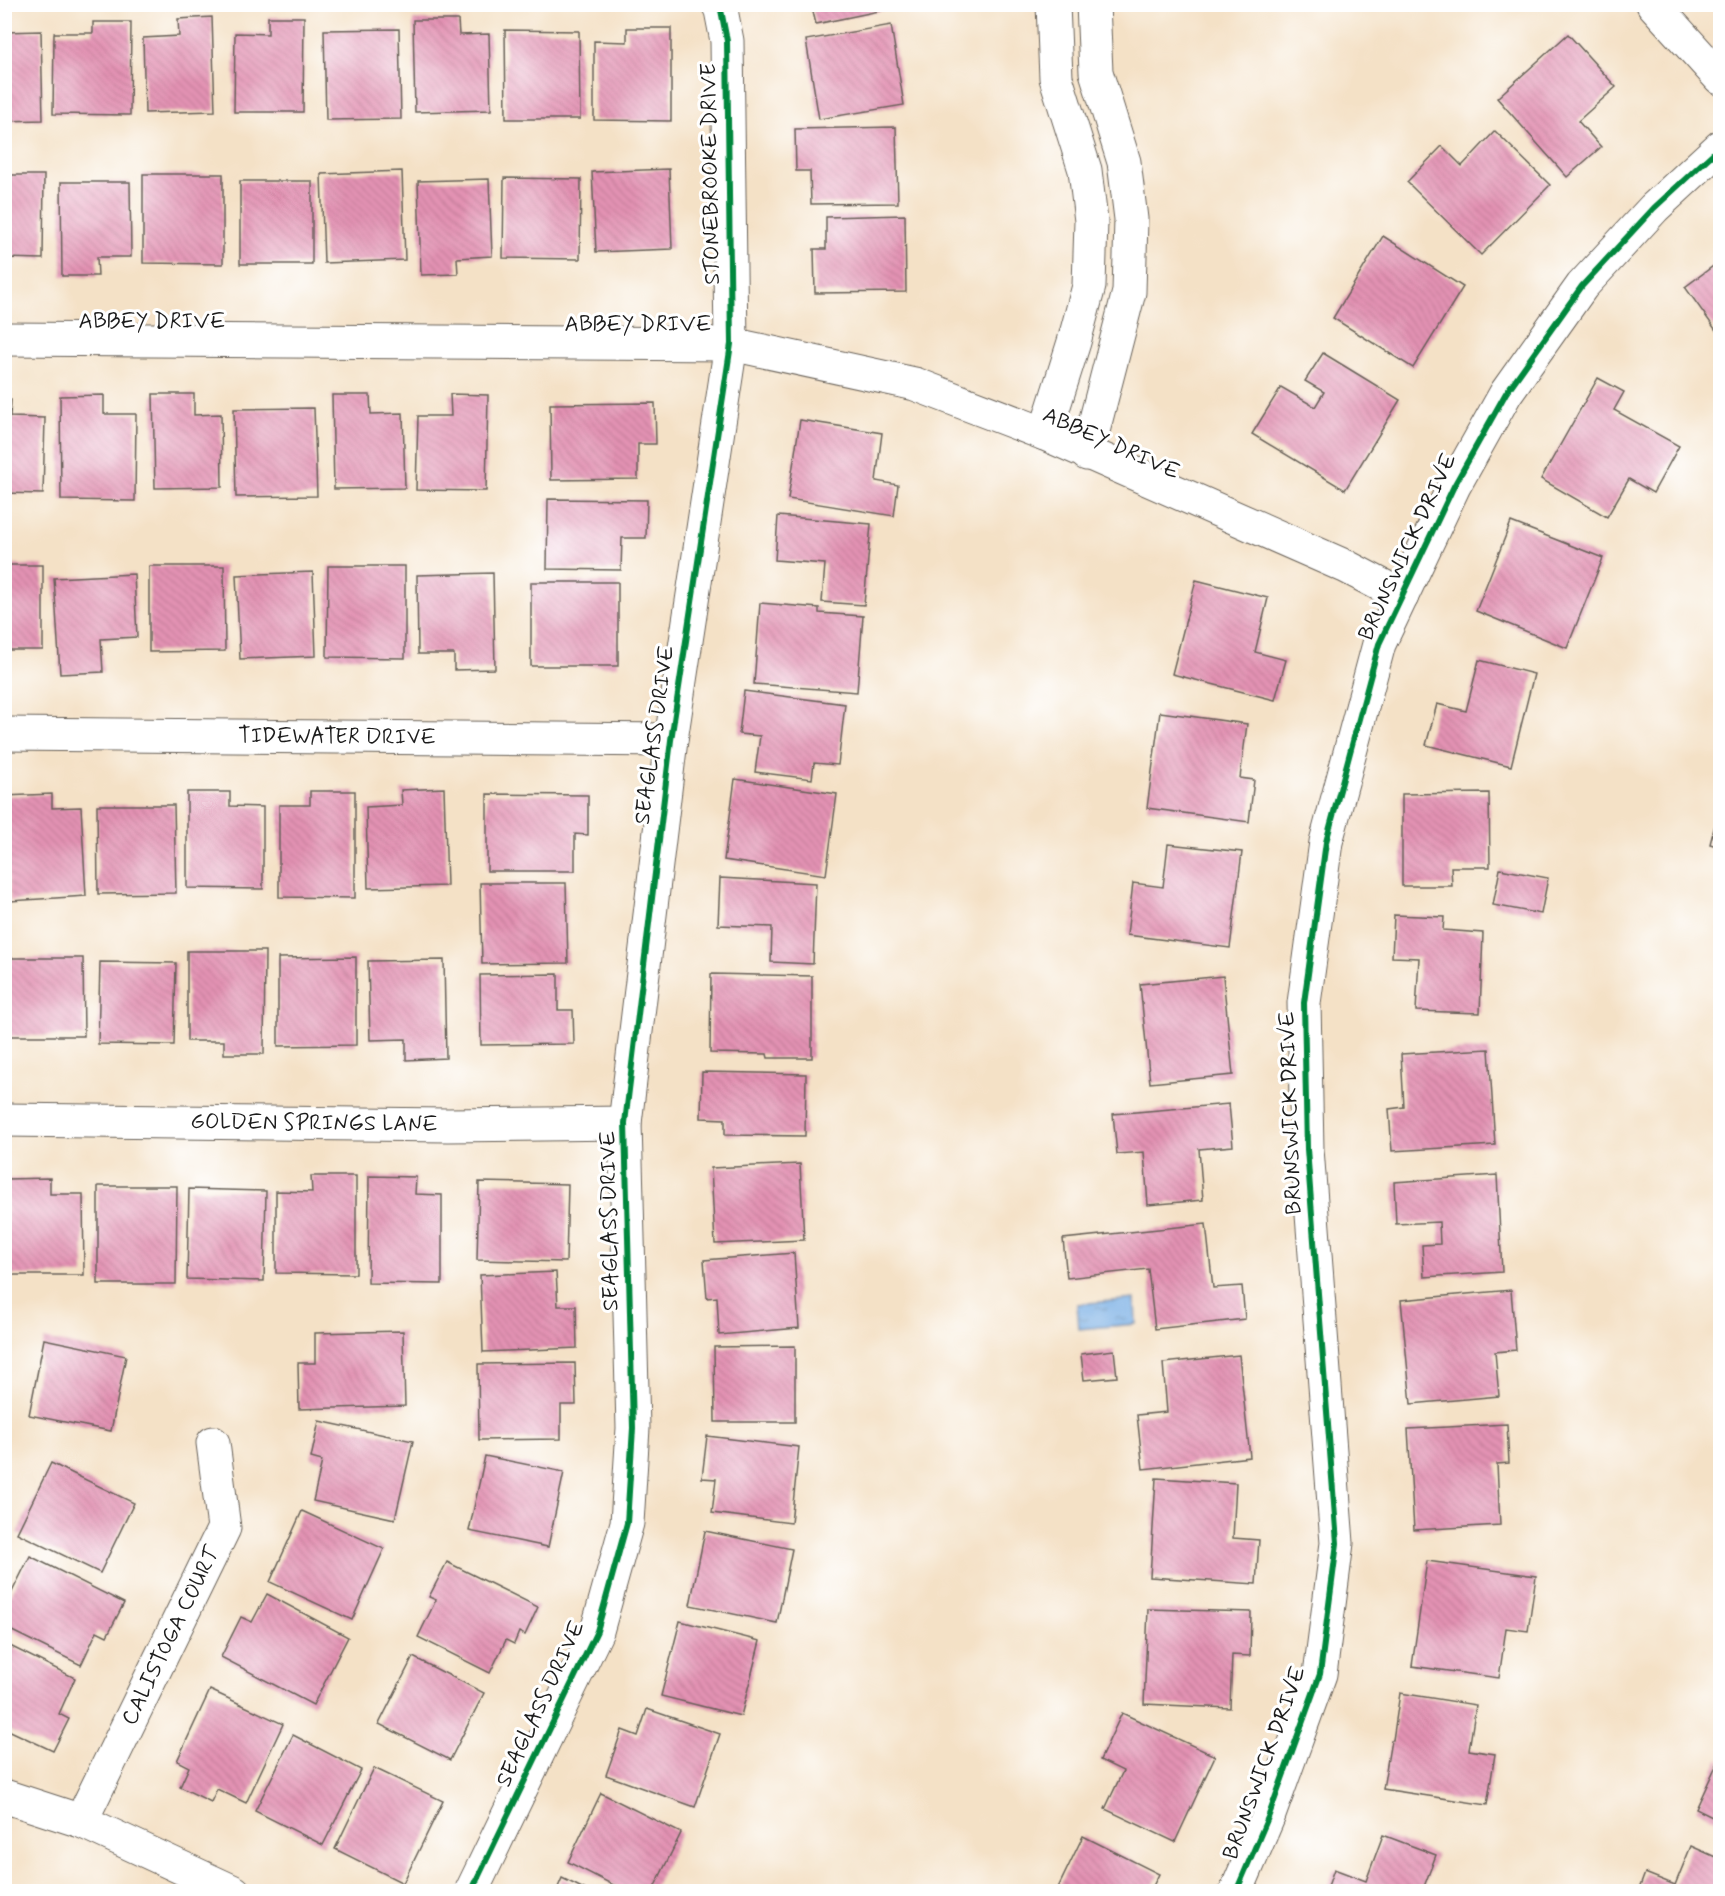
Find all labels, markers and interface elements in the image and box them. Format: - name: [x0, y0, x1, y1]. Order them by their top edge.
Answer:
- street label: STONEBROOKE DRIVE: [695, 63, 727, 285]
- street label: ABBEY DRIVE: [79, 308, 225, 336]
- street label: ABBEY DRIVE: [565, 311, 711, 339]
- street label: ABBEY DRIVE: [1038, 401, 1184, 487]
- street label: BRUNSWICK DRIVE: [1352, 449, 1464, 645]
- street label: SEAGLASS DRIVE: [629, 644, 681, 826]
- street label: TIDEWATER DRIVE: [238, 722, 436, 752]
- street label: BRUNSWICK DRIVE: [1273, 1011, 1309, 1215]
- street label: GOLDEN SPRINGS LANE: [190, 1108, 438, 1139]
- street label: SEAGLASS DRIVE: [594, 1131, 626, 1311]
- street label: CALISTOGA COURT: [116, 1541, 227, 1730]
- street label: SEAGLASS DRIVE: [490, 1616, 592, 1792]
- street label: BRUNSWICK DRIVE: [1217, 1663, 1313, 1863]

